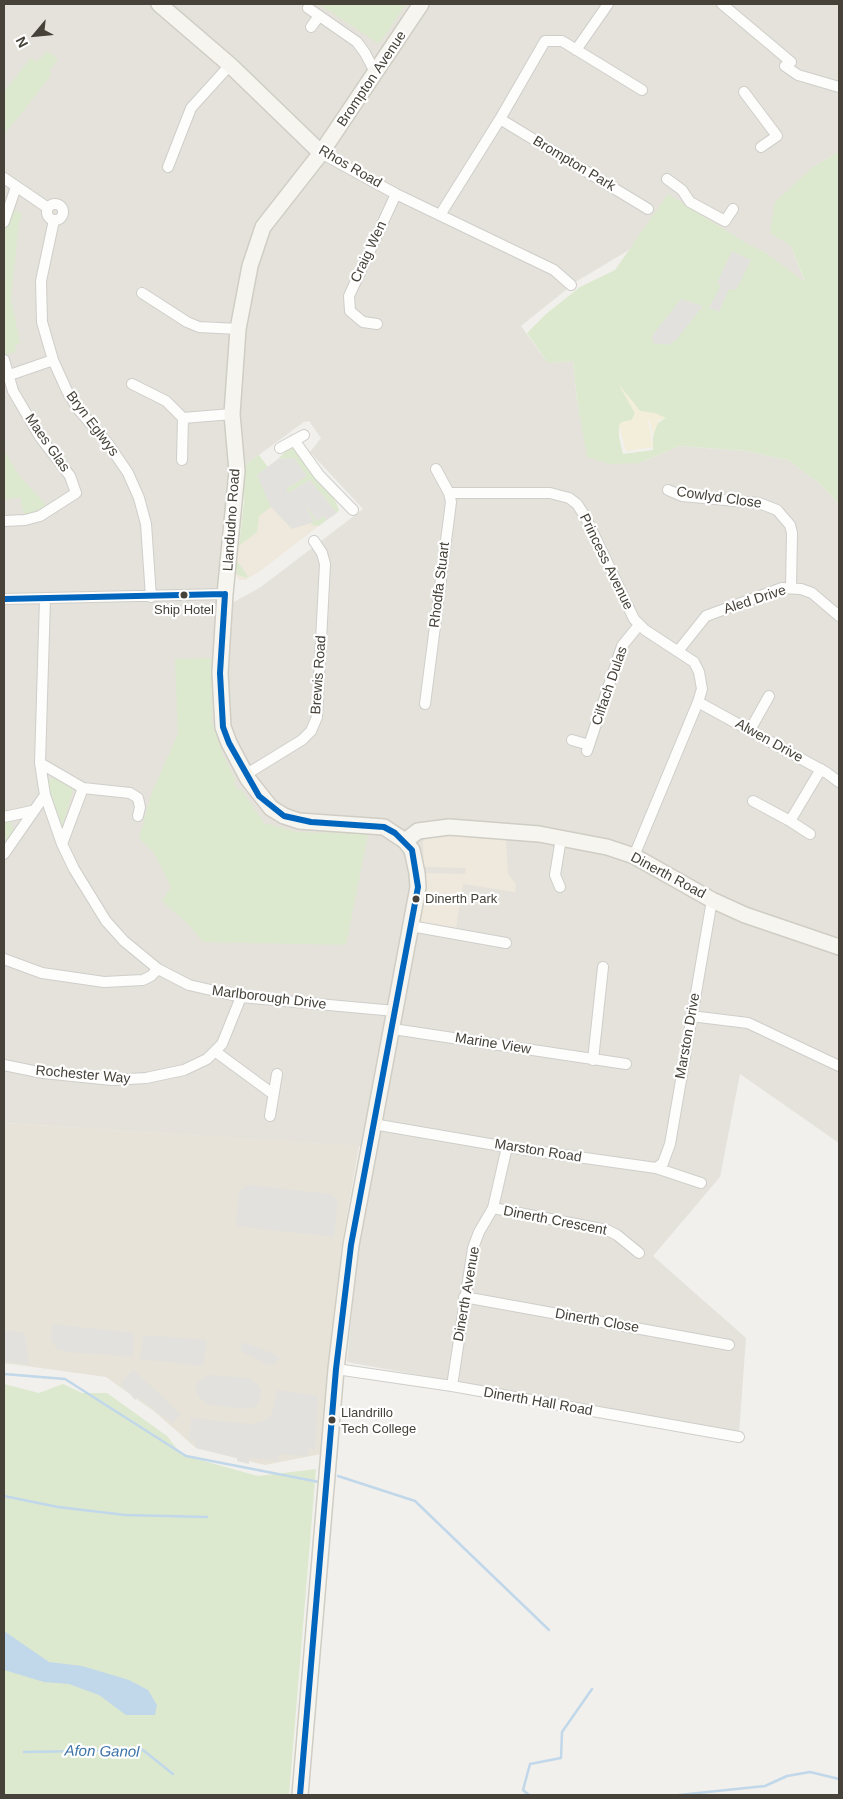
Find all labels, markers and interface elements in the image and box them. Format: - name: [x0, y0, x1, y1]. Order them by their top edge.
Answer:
- north arrow: [10, 10, 60, 60]
- street label: Brompton Avenue: [334, 28, 410, 130]
- text: N: [12, 34, 31, 50]
- street label: Brompton Park: [530, 133, 618, 195]
- street label: Rhos Road: [315, 142, 385, 192]
- street label: Craig Wen: [347, 219, 391, 285]
- street label: Bryn Eglwys: [62, 388, 122, 460]
- street label: Maes Glas: [21, 411, 73, 475]
- street label: Llandudno Road: [220, 468, 244, 572]
- street label: Cowlyd Close: [675, 484, 763, 512]
- street label: Princess Avenue: [575, 511, 637, 613]
- street label: Rhodfa Stuart: [426, 541, 454, 629]
- street label: Aled Drive: [722, 582, 788, 618]
- marker: Ship Hotel: [179, 590, 189, 600]
- place label: Ship Hotel: [154, 602, 214, 618]
- street label: Brewis Road: [308, 635, 330, 715]
- street label: Cilfach Dulas: [589, 644, 631, 728]
- street label: Alwen Drive: [732, 716, 806, 766]
- street label: Dinerth Road: [628, 849, 708, 903]
- place label: Dinerth Park: [425, 891, 497, 907]
- marker: Dinerth Park: [411, 894, 421, 904]
- street label: Marlborough Drive: [211, 983, 327, 1013]
- street label: Marston Drive: [672, 992, 704, 1080]
- street label: Marine View: [454, 1030, 532, 1058]
- street label: Rochester Way: [35, 1062, 131, 1088]
- street label: Marston Road: [493, 1136, 583, 1166]
- street label: Dinerth Crescent: [502, 1203, 608, 1239]
- street label: Dinerth Avenue: [450, 1245, 484, 1343]
- street label: Dinerth Close: [554, 1305, 640, 1337]
- street label: Dinerth Hall Road: [482, 1384, 594, 1420]
- place label: Llandrillo Tech College: [341, 1405, 416, 1436]
- marker: Llandrillo Tech College: [327, 1415, 337, 1425]
- water label: Afon Ganol: [64, 1742, 140, 1762]

